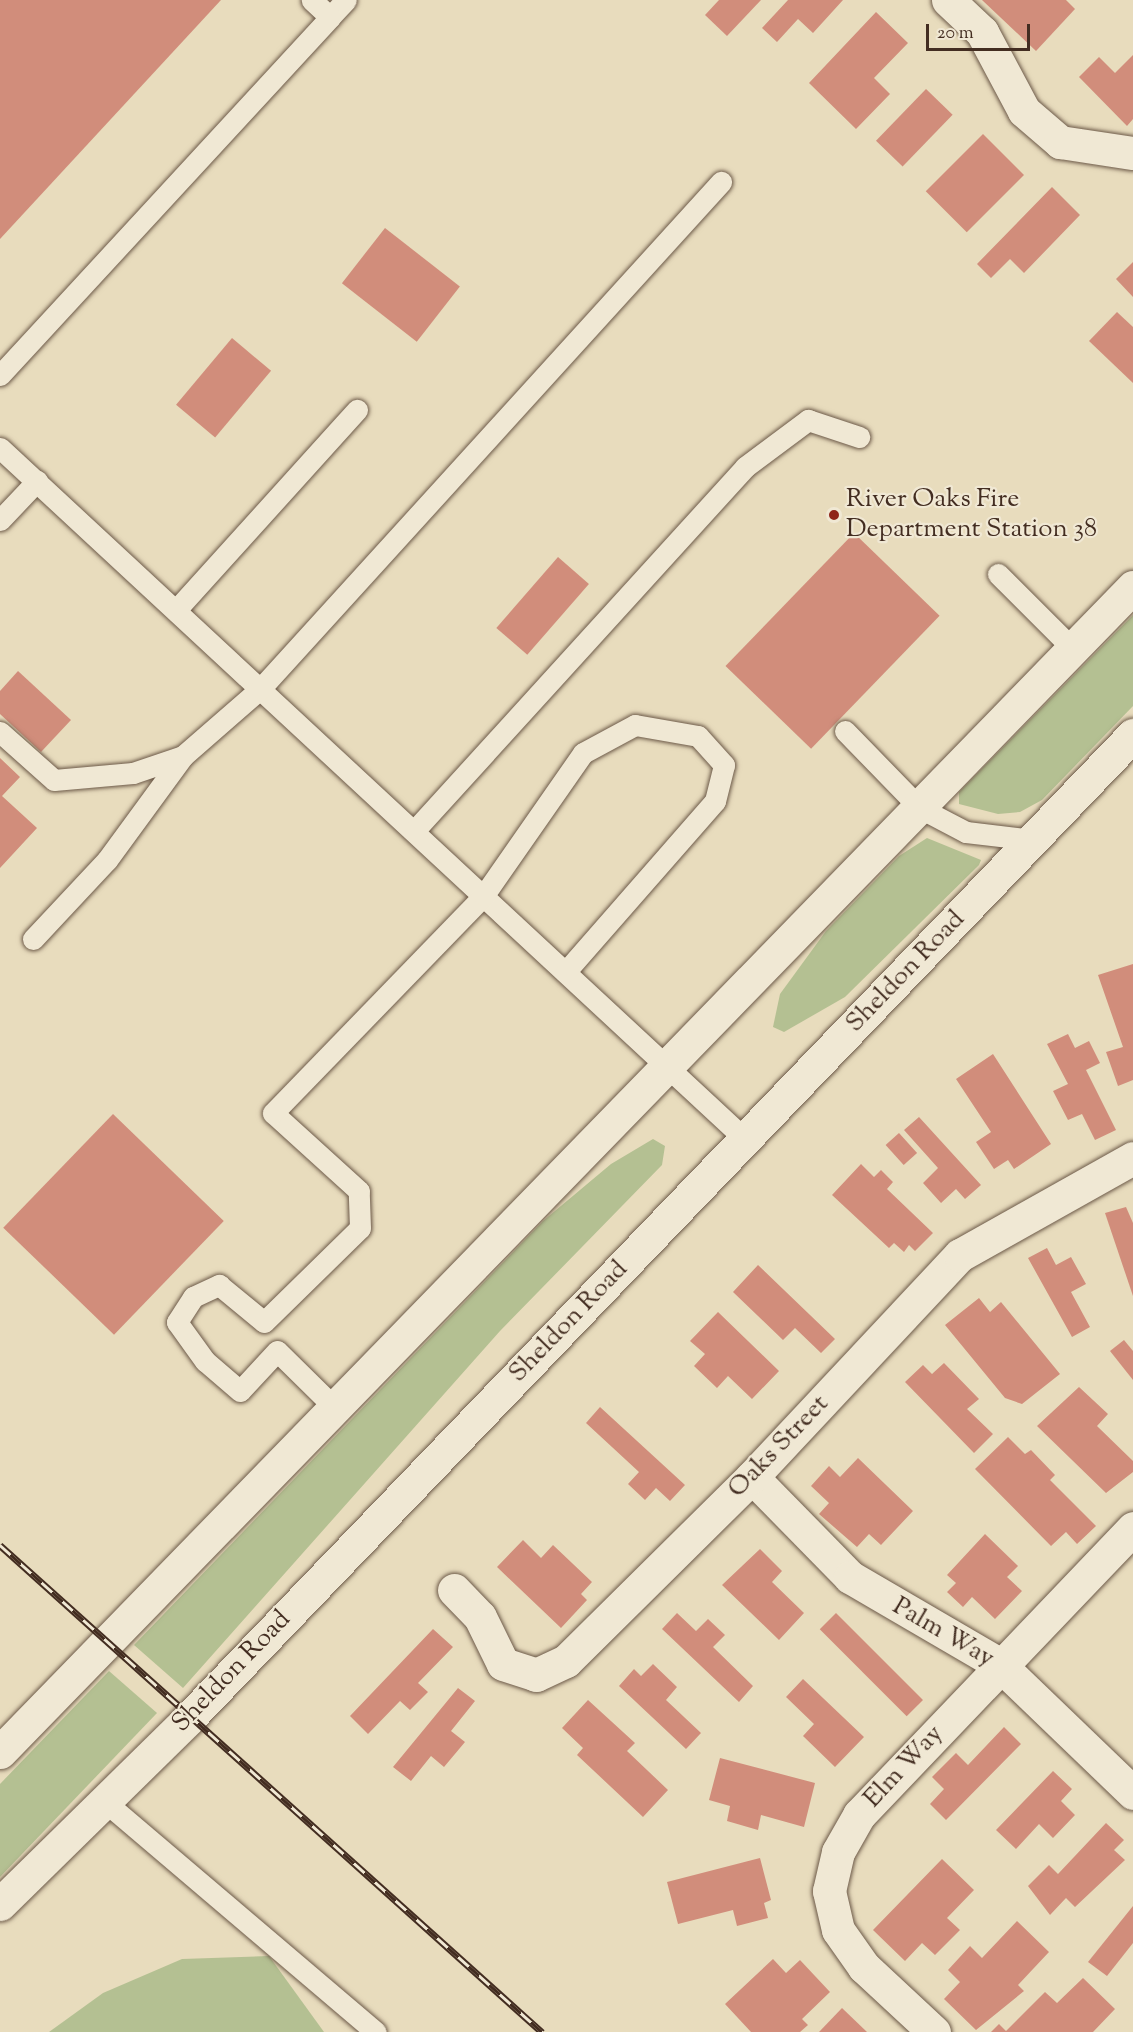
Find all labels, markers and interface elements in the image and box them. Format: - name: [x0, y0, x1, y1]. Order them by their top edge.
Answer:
- scale bar: [929, 12, 1032, 50]
- text: 20 m: [937, 21, 974, 47]
- place label: River Oaks Fire Department Station 38: [846, 484, 1097, 546]
- marker: River Oaks Fire Department Station 38: [827, 508, 841, 522]
- street label: Sheldon Road: [840, 905, 972, 1039]
- street label: Sheldon Road: [503, 1255, 635, 1389]
- street label: Oaks Street: [722, 1389, 836, 1505]
- street label: Palm Way: [886, 1591, 1000, 1675]
- street label: Sheldon Road: [166, 1605, 298, 1739]
- street label: Elm Way: [858, 1719, 950, 1815]

